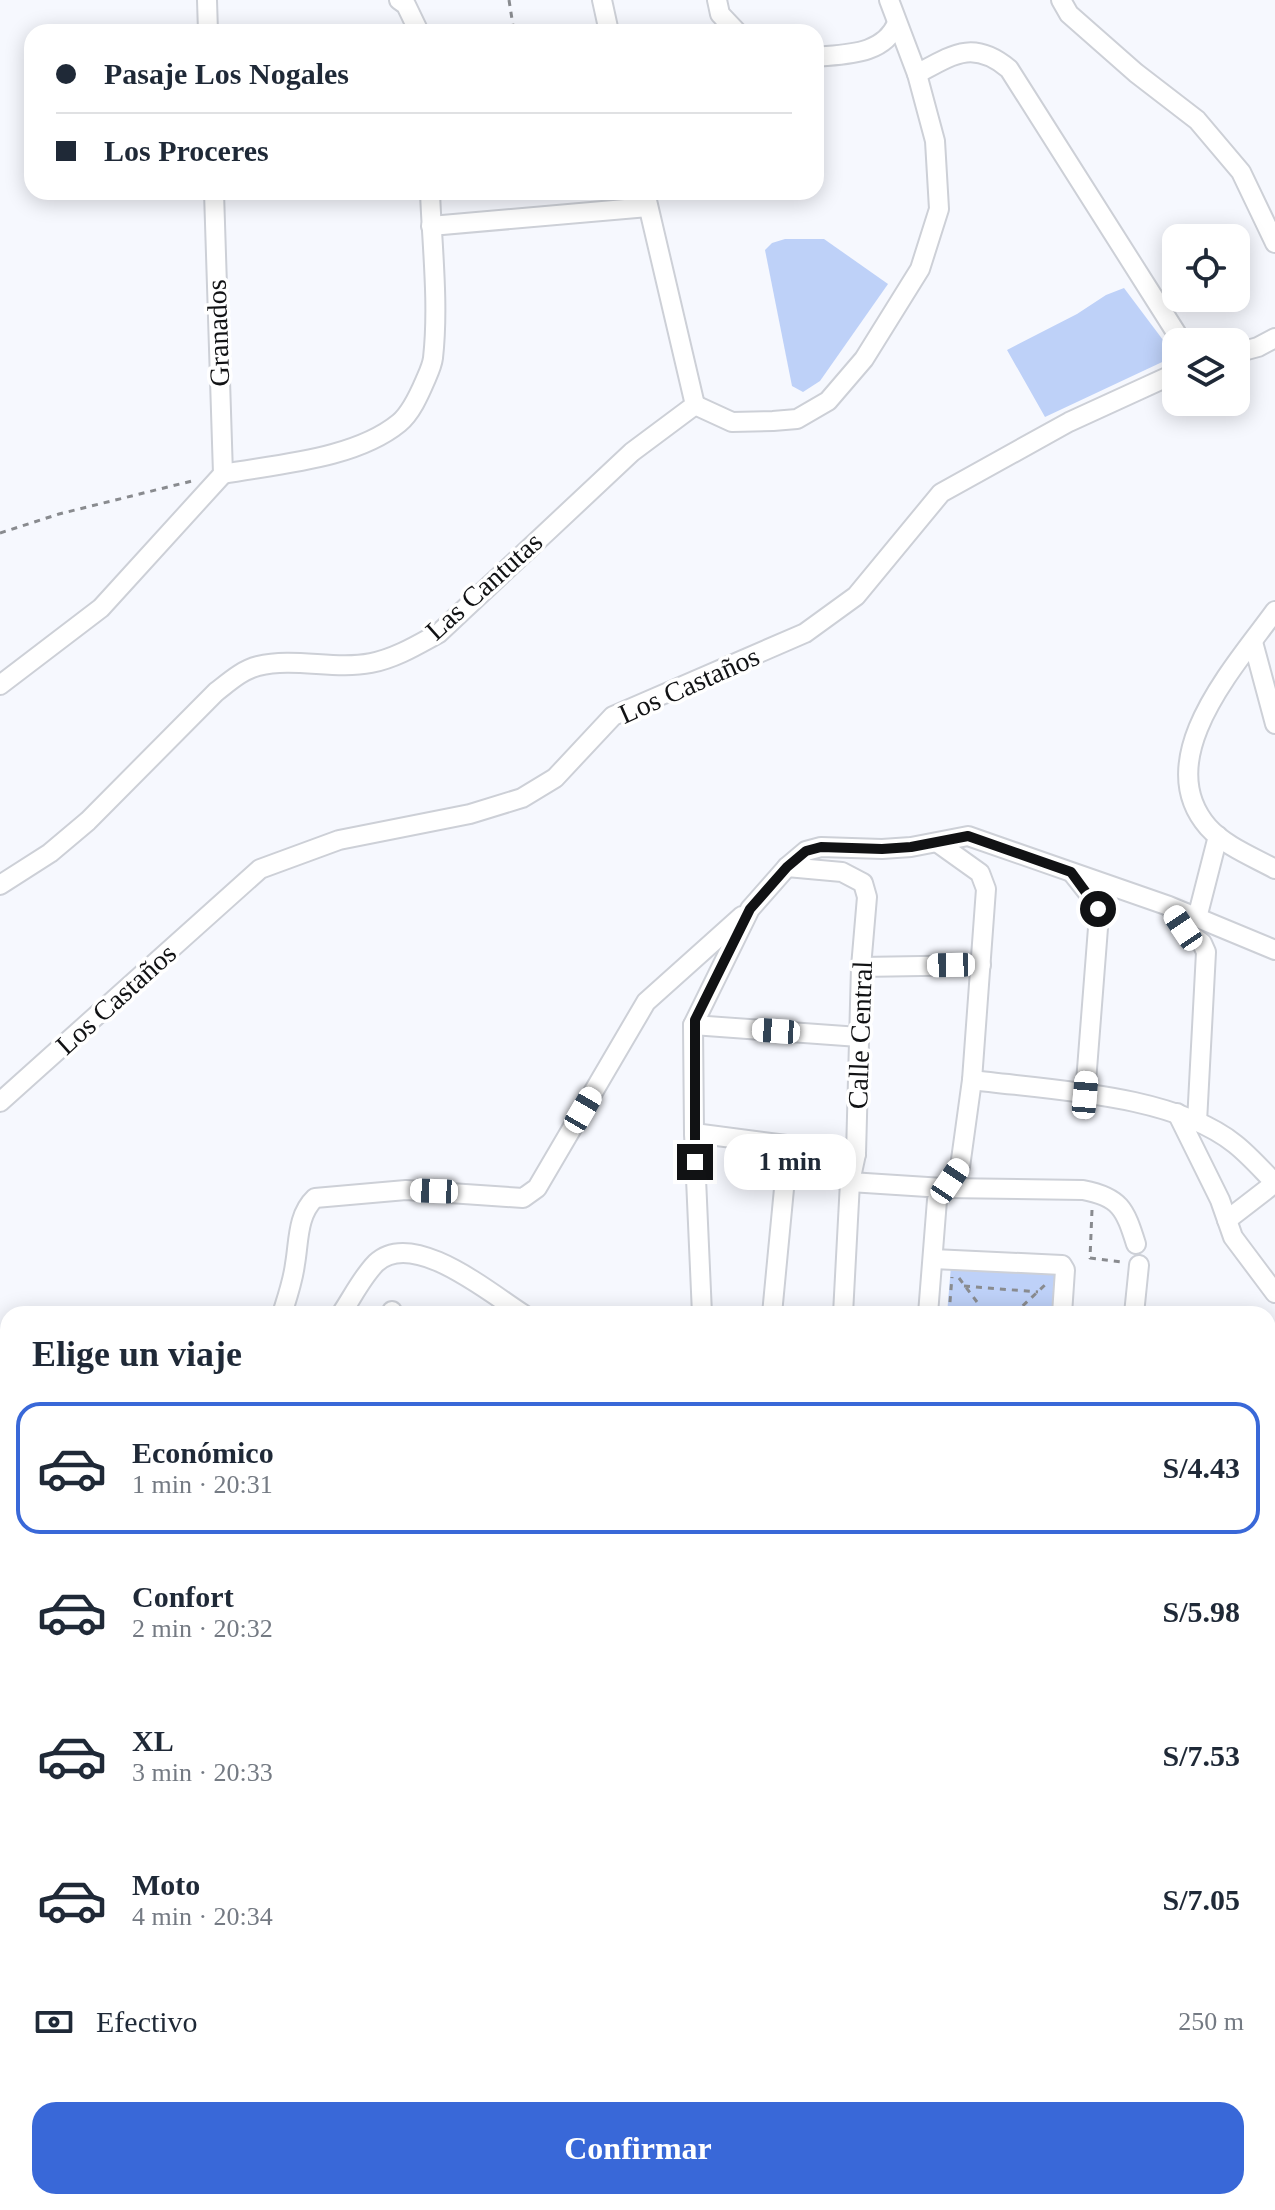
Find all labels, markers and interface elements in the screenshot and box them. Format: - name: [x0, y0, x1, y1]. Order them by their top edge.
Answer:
- text: Pasaje Los Nogales: [104, 57, 349, 90]
- text: Los Proceres: [104, 134, 269, 167]
- map controls: [1162, 224, 1250, 416]
- button: locate: [1162, 224, 1250, 312]
- street label: Granados: [201, 279, 235, 387]
- button: layers: [1162, 328, 1250, 416]
- street label: Las Cantutas: [420, 526, 548, 646]
- street label: Los Castaños: [614, 640, 764, 730]
- route start: [1080, 891, 1116, 927]
- car: [1160, 901, 1206, 955]
- street label: Los Castaños: [50, 937, 182, 1061]
- car: [927, 953, 975, 977]
- street label: Calle Central: [842, 960, 878, 1110]
- car: [751, 1017, 801, 1045]
- car: [1071, 1070, 1099, 1120]
- car: [561, 1083, 605, 1137]
- callout: 1 min: [723, 1134, 855, 1190]
- route end: [677, 1144, 713, 1180]
- text: 1 min: [759, 1147, 821, 1176]
- car: [927, 1154, 973, 1208]
- car: [410, 1178, 458, 1204]
- text: Elige un viaje: [32, 1334, 242, 1374]
- icon: car: [36, 1432, 108, 1504]
- text: Económico: [132, 1436, 274, 1469]
- text: S/4.43: [1162, 1451, 1240, 1484]
- text: 1 min · 20:31: [132, 1470, 273, 1499]
- icon: car: [36, 1576, 108, 1648]
- text: Confort: [132, 1580, 234, 1613]
- text: S/5.98: [1162, 1595, 1240, 1628]
- text: 2 min · 20:32: [132, 1614, 273, 1643]
- icon: car: [36, 1720, 108, 1792]
- text: XL: [132, 1724, 174, 1757]
- text: S/7.53: [1162, 1739, 1240, 1772]
- text: 3 min · 20:33: [132, 1758, 273, 1787]
- icon: car: [36, 1864, 108, 1936]
- text: Moto: [132, 1868, 200, 1901]
- text: S/7.05: [1162, 1883, 1240, 1916]
- text: 4 min · 20:34: [132, 1902, 273, 1931]
- icon: cash: [32, 2000, 76, 2044]
- text: Efectivo: [96, 2005, 198, 2038]
- text: 250 m: [1178, 2007, 1244, 2036]
- button: Confirmar: [32, 2102, 1244, 2194]

